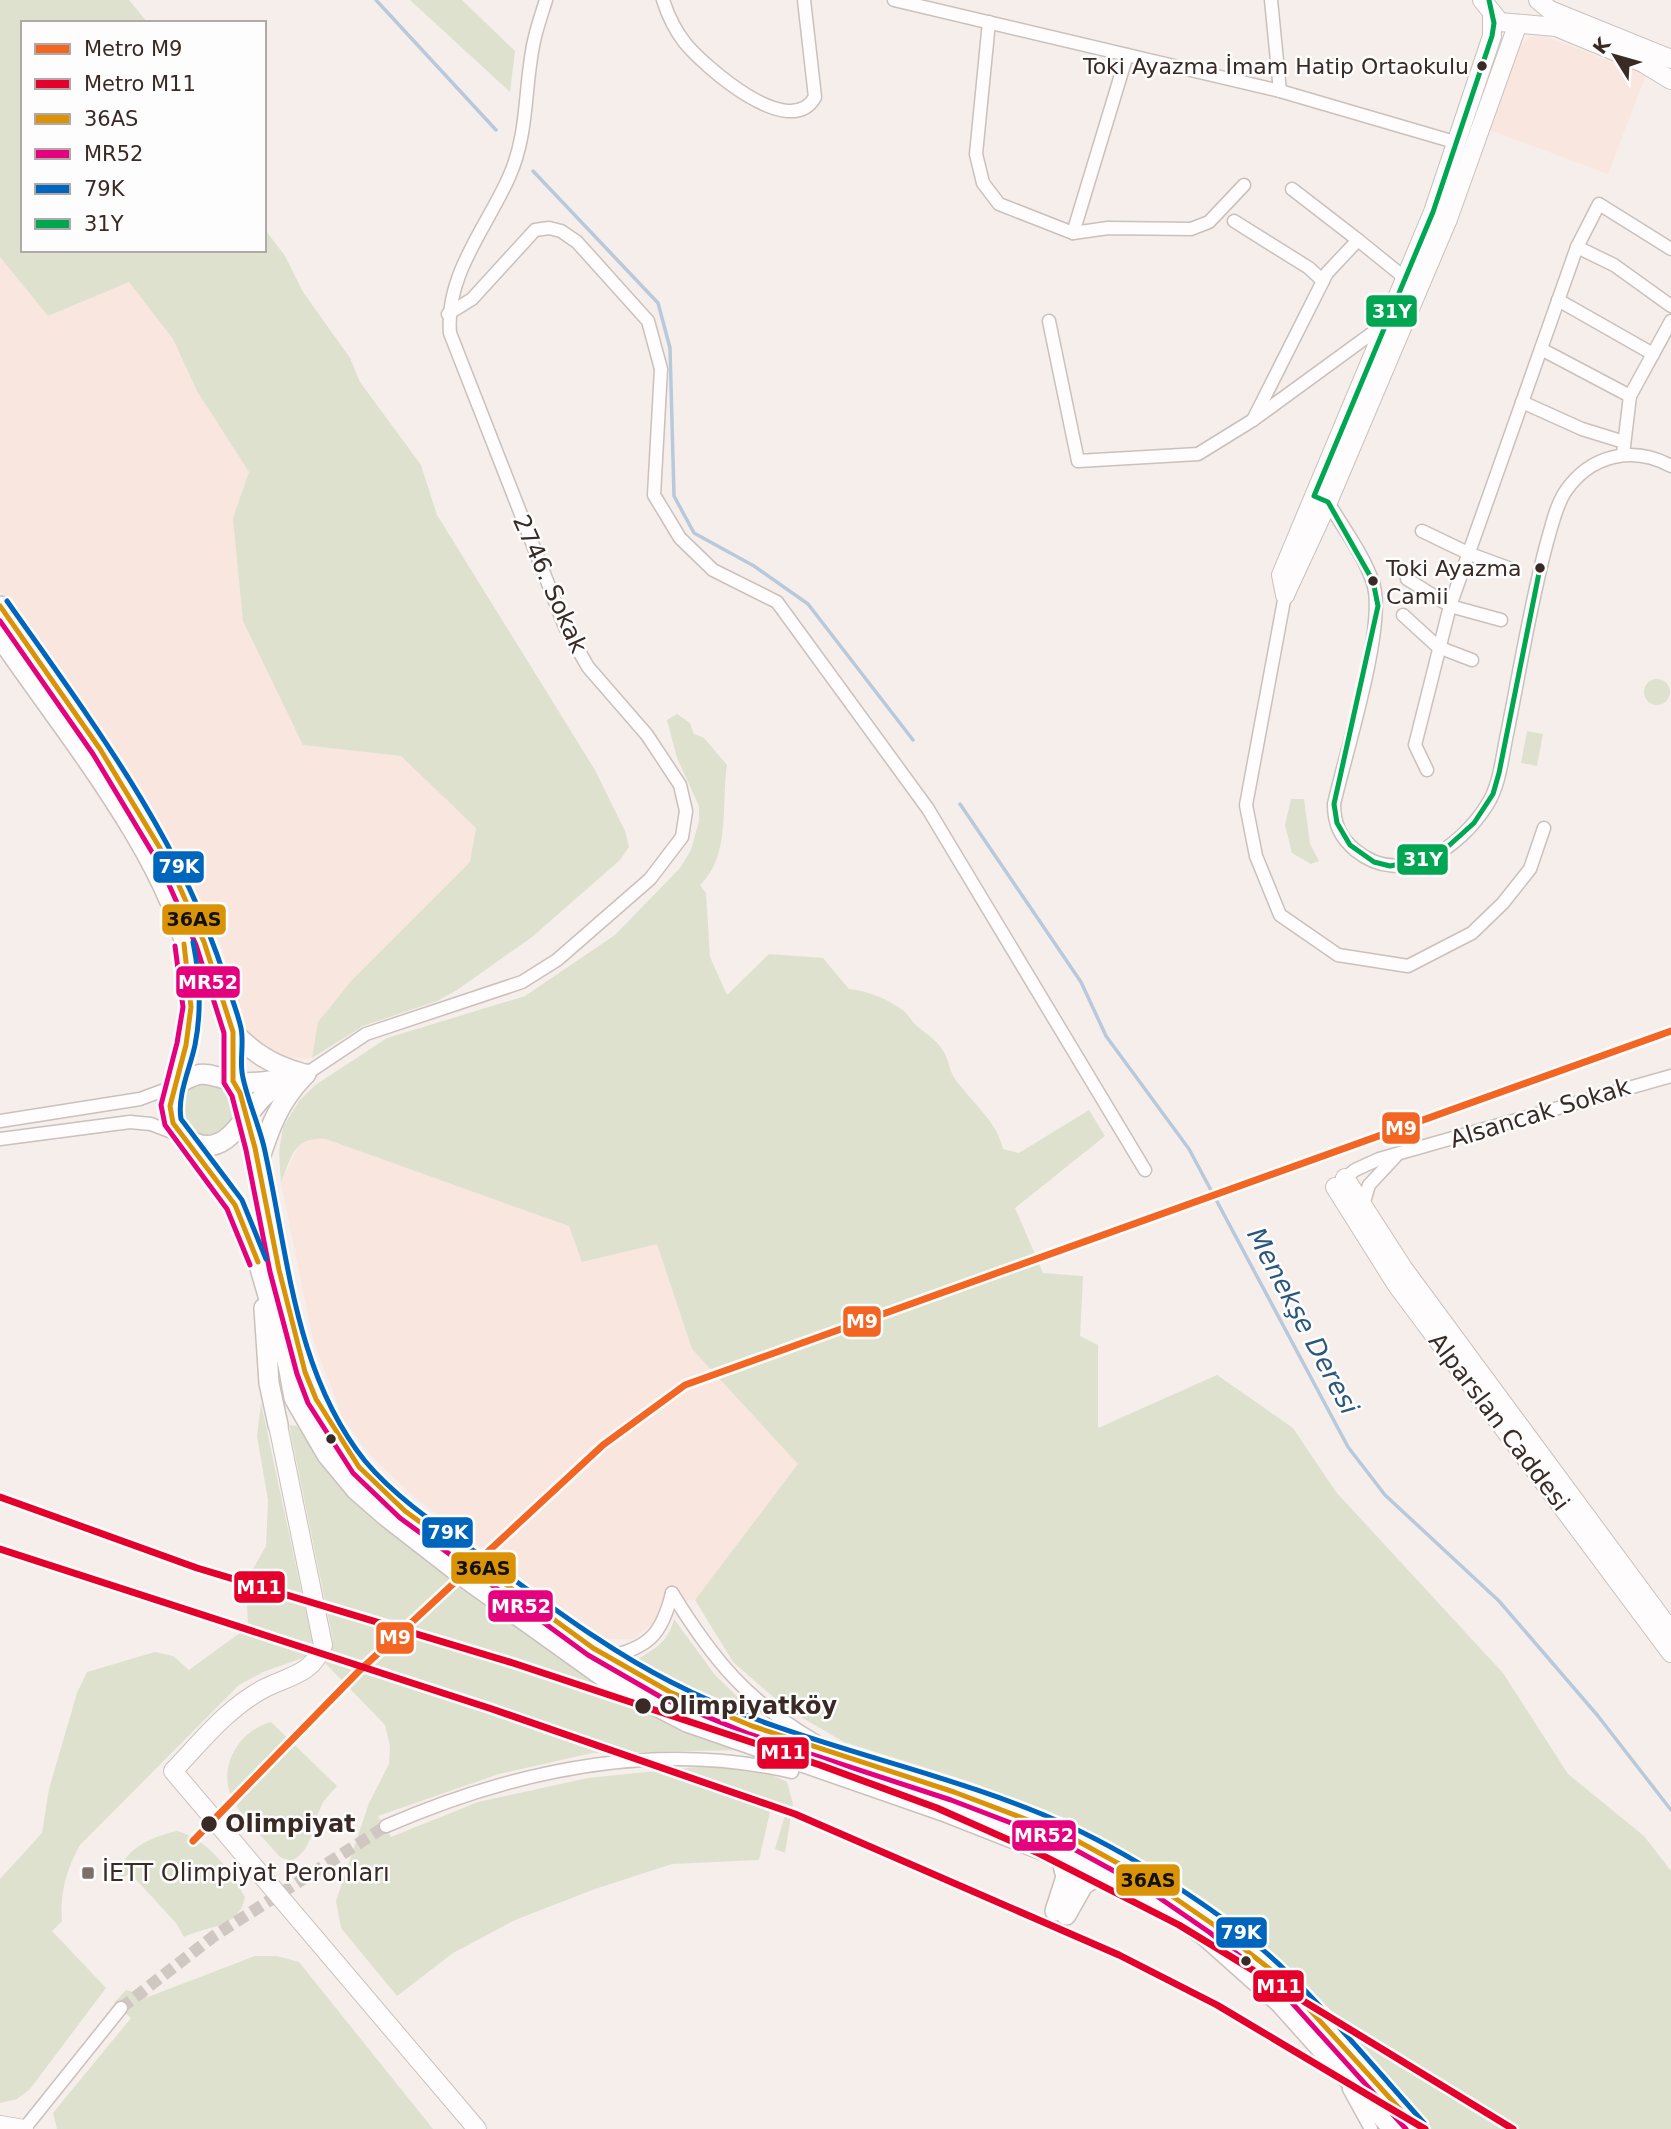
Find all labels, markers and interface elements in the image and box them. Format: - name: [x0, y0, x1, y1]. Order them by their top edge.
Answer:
- legend: [21, 21, 266, 252]
- north arrow: [1580, 21, 1650, 91]
- text: K: [1588, 32, 1615, 58]
- text: Metro M9: [84, 37, 182, 61]
- place label: Toki Ayazma İmam Hatip Ortaokulu: [1082, 54, 1469, 79]
- marker: Toki Ayazma İmam Hatip Ortaokulu: [1475, 59, 1489, 73]
- text: Metro M11: [84, 72, 196, 96]
- text: 36AS: [84, 107, 138, 131]
- text: MR52: [84, 142, 143, 166]
- text: 79K: [84, 177, 126, 201]
- text: 31Y: [84, 212, 124, 236]
- line badge: 31Y: [1365, 294, 1418, 328]
- text: 31Y: [1372, 300, 1412, 322]
- street label: 2746. Sokak: [507, 511, 593, 658]
- place label: Toki Ayazma Camii: [1385, 556, 1522, 609]
- unlabelled marker: [1533, 561, 1547, 575]
- marker: Toki Ayazma Camii: [1366, 574, 1380, 588]
- line badge: 31Y: [1396, 843, 1449, 876]
- text: 31Y: [1403, 848, 1443, 870]
- line badge: 79K: [152, 850, 205, 884]
- text: 79K: [158, 855, 201, 877]
- line badge: 36AS: [161, 903, 227, 936]
- text: 36AS: [167, 908, 221, 930]
- line badge: MR52: [175, 965, 241, 999]
- text: MR52: [178, 971, 238, 993]
- street label: Alsancak Sokak: [1447, 1072, 1634, 1154]
- line badge: M9: [1381, 1111, 1421, 1145]
- text: M9: [1385, 1117, 1417, 1139]
- water label: Menekşe Deresi: [1241, 1222, 1365, 1420]
- line badge: M9: [842, 1305, 882, 1338]
- text: M9: [846, 1310, 878, 1332]
- street label: Alparslan Caddesi: [1423, 1328, 1575, 1516]
- unlabelled marker: [324, 1432, 338, 1446]
- line badge: 79K: [421, 1516, 474, 1549]
- text: 79K: [427, 1521, 470, 1543]
- line badge: 36AS: [450, 1551, 517, 1585]
- text: 36AS: [456, 1557, 510, 1579]
- line badge: M11: [233, 1570, 286, 1604]
- text: M11: [236, 1576, 282, 1598]
- line badge: MR52: [487, 1589, 554, 1623]
- text: MR52: [491, 1595, 551, 1617]
- line badge: M9: [375, 1621, 415, 1655]
- text: M9: [379, 1626, 411, 1648]
- place label: Olimpiyatköy: [659, 1692, 837, 1720]
- marker: Olimpiyatköy: [633, 1696, 653, 1716]
- line badge: M11: [756, 1736, 810, 1770]
- text: M11: [760, 1741, 806, 1763]
- place label: Olimpiyat: [225, 1810, 356, 1838]
- marker: Olimpiyat: [199, 1814, 219, 1834]
- line badge: MR52: [1011, 1819, 1077, 1852]
- text: MR52: [1014, 1824, 1074, 1846]
- place label: İETT Olimpiyat Peronları: [102, 1858, 390, 1887]
- line badge: 36AS: [1115, 1863, 1181, 1897]
- marker: İETT Olimpiyat Peronları: [80, 1865, 96, 1881]
- text: 36AS: [1121, 1869, 1175, 1891]
- line badge: 79K: [1215, 1916, 1268, 1949]
- text: 79K: [1220, 1921, 1263, 1943]
- unlabelled marker: [1239, 1954, 1253, 1968]
- line badge: M11: [1252, 1969, 1305, 2003]
- text: M11: [1256, 1975, 1302, 1997]

